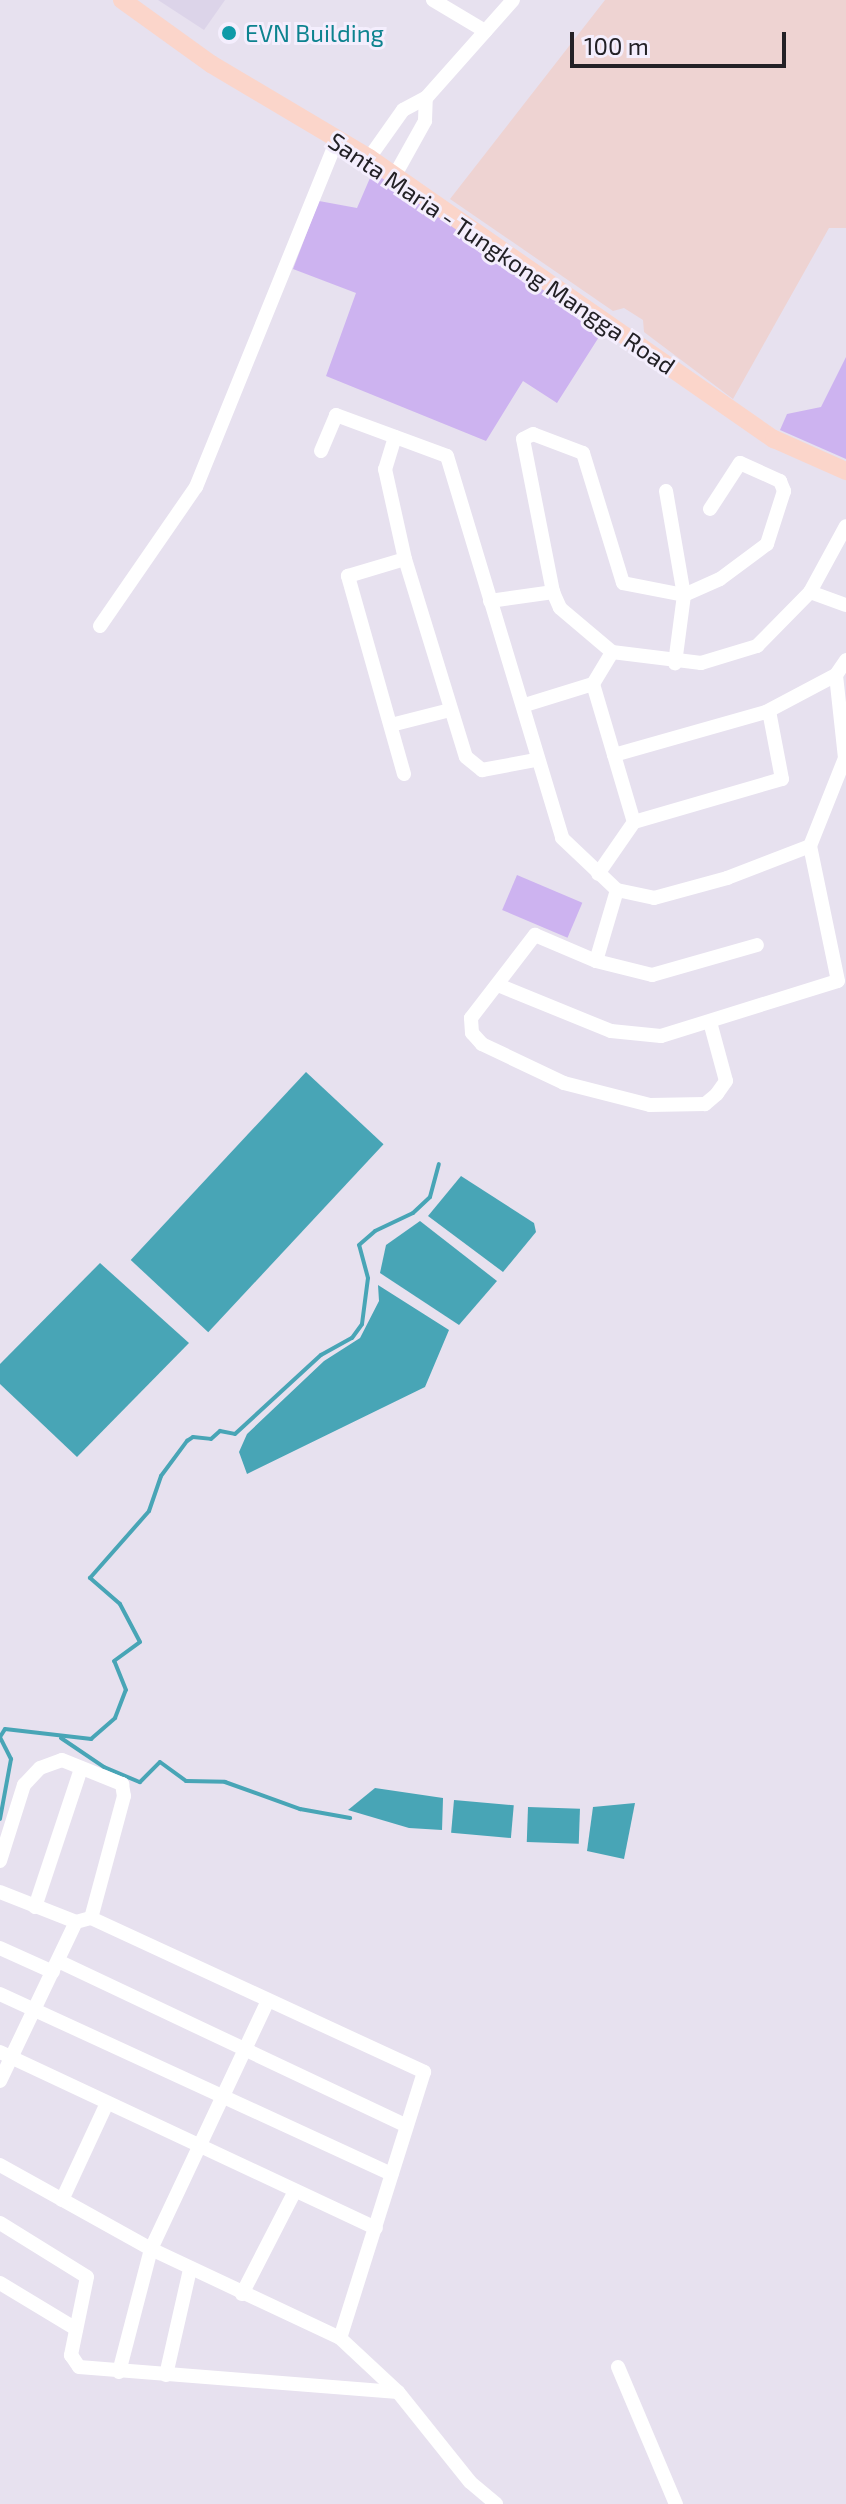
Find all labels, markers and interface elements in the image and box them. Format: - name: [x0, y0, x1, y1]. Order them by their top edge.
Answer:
- scale bar: [574, 16, 790, 66]
- place label: EVN Building: [245, 19, 384, 47]
- marker: EVN Building: [220, 24, 238, 42]
- text: 100 m: [584, 31, 649, 60]
- street label: Santa Maria - Tungkong Mangga Road: [323, 126, 681, 380]

